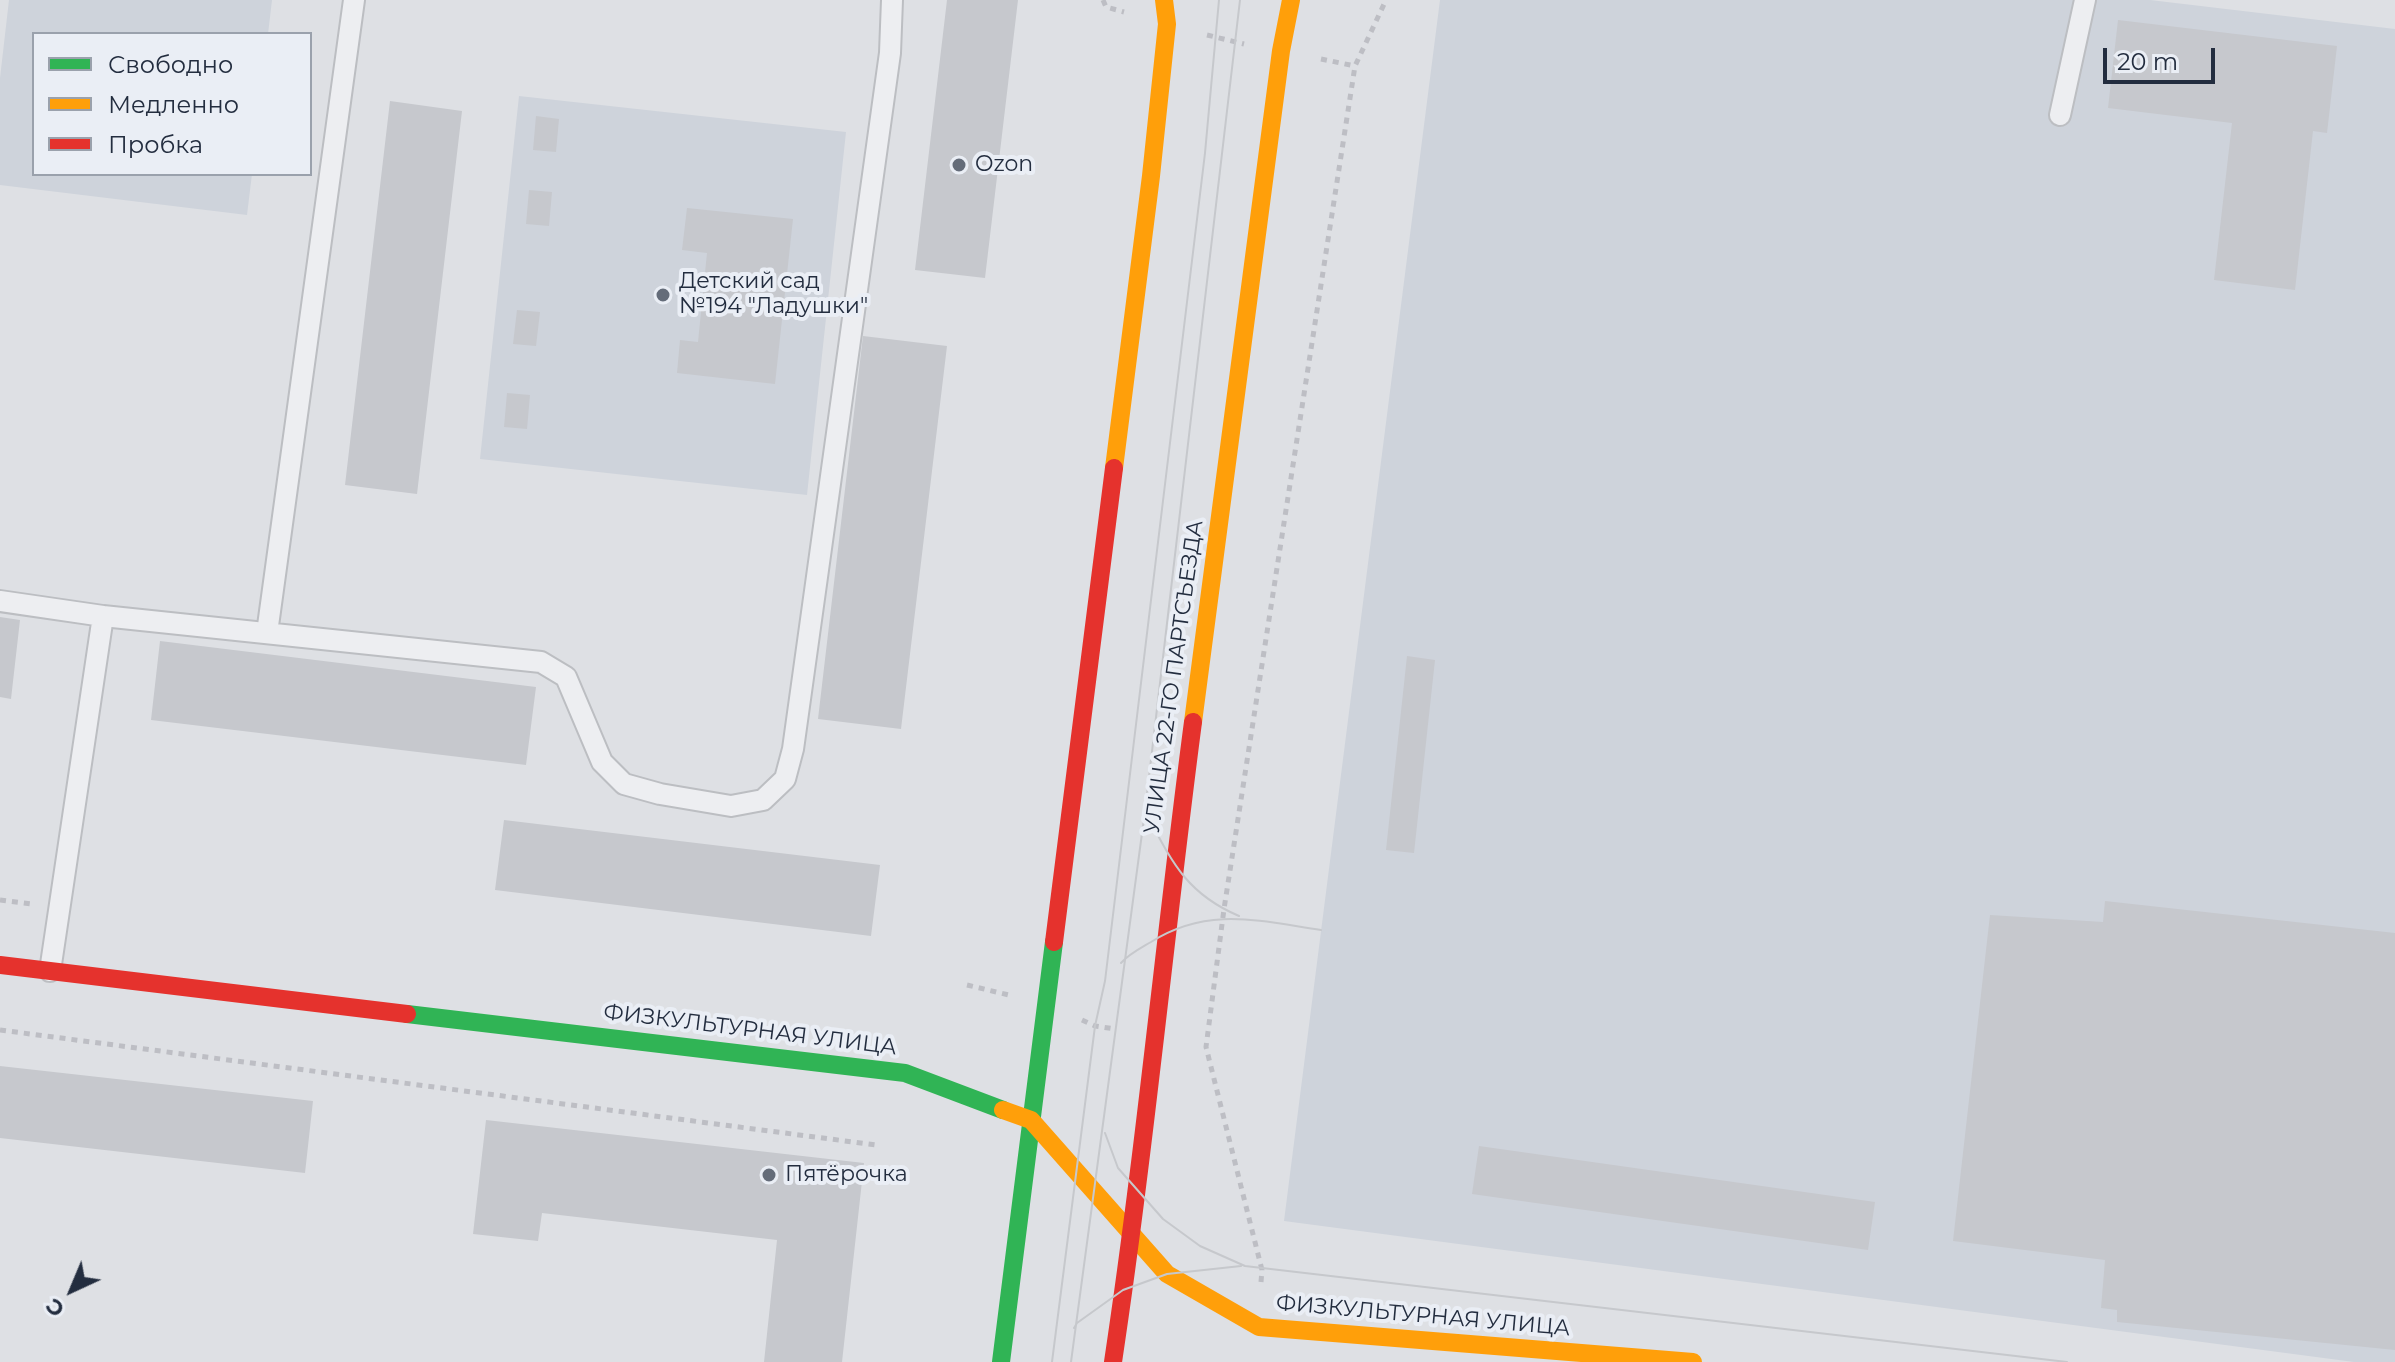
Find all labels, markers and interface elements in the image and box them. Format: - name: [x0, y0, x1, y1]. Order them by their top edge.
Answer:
- legend: [32, 32, 312, 176]
- scale bar: [2107, 32, 2219, 82]
- text: 20 m: [2117, 47, 2178, 76]
- text: Свободно: [108, 50, 233, 79]
- text: Медленно: [108, 90, 239, 119]
- text: Пробка: [108, 130, 203, 159]
- place label: Ozon: [975, 152, 1033, 178]
- marker: Ozon: [950, 156, 968, 174]
- place label: Детский сад №194 "Ладушки": [679, 269, 868, 320]
- marker: Детский сад №194 "Ладушки": [654, 286, 672, 304]
- street label: УЛИЦА 22-ГО ПАРТСЪЕЗДА: [1139, 519, 1209, 835]
- street label: ФИЗКУЛЬТУРНАЯ УЛИЦА: [602, 999, 898, 1061]
- place label: Пятёрочка: [785, 1162, 908, 1188]
- marker: Пятёрочка: [760, 1166, 778, 1184]
- north arrow: [32, 1250, 112, 1330]
- street label: ФИЗКУЛЬТУРНАЯ УЛИЦА: [1275, 1290, 1571, 1342]
- text: С: [40, 1292, 70, 1323]

